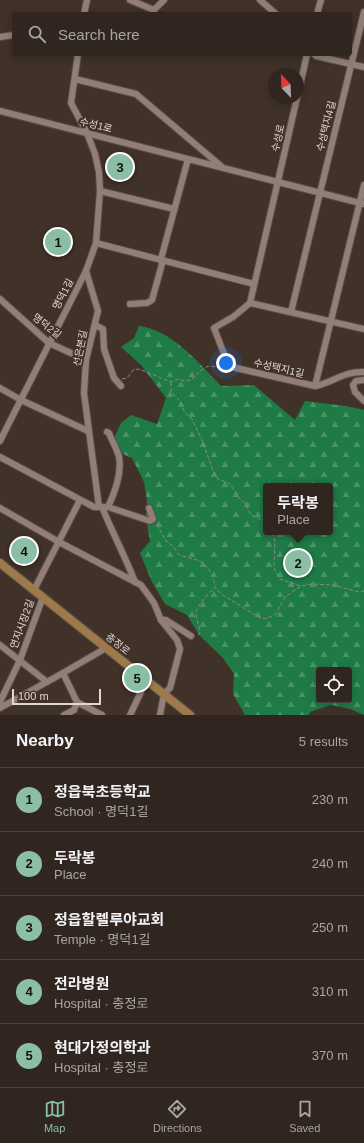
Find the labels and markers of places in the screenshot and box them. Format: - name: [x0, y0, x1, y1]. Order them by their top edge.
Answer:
- pin: 3: [107, 152, 133, 182]
- pin: 1: [45, 227, 71, 257]
- pin: 4: [11, 536, 37, 566]
- pin: 2: [285, 548, 311, 578]
- pin: 5: [124, 663, 150, 693]

